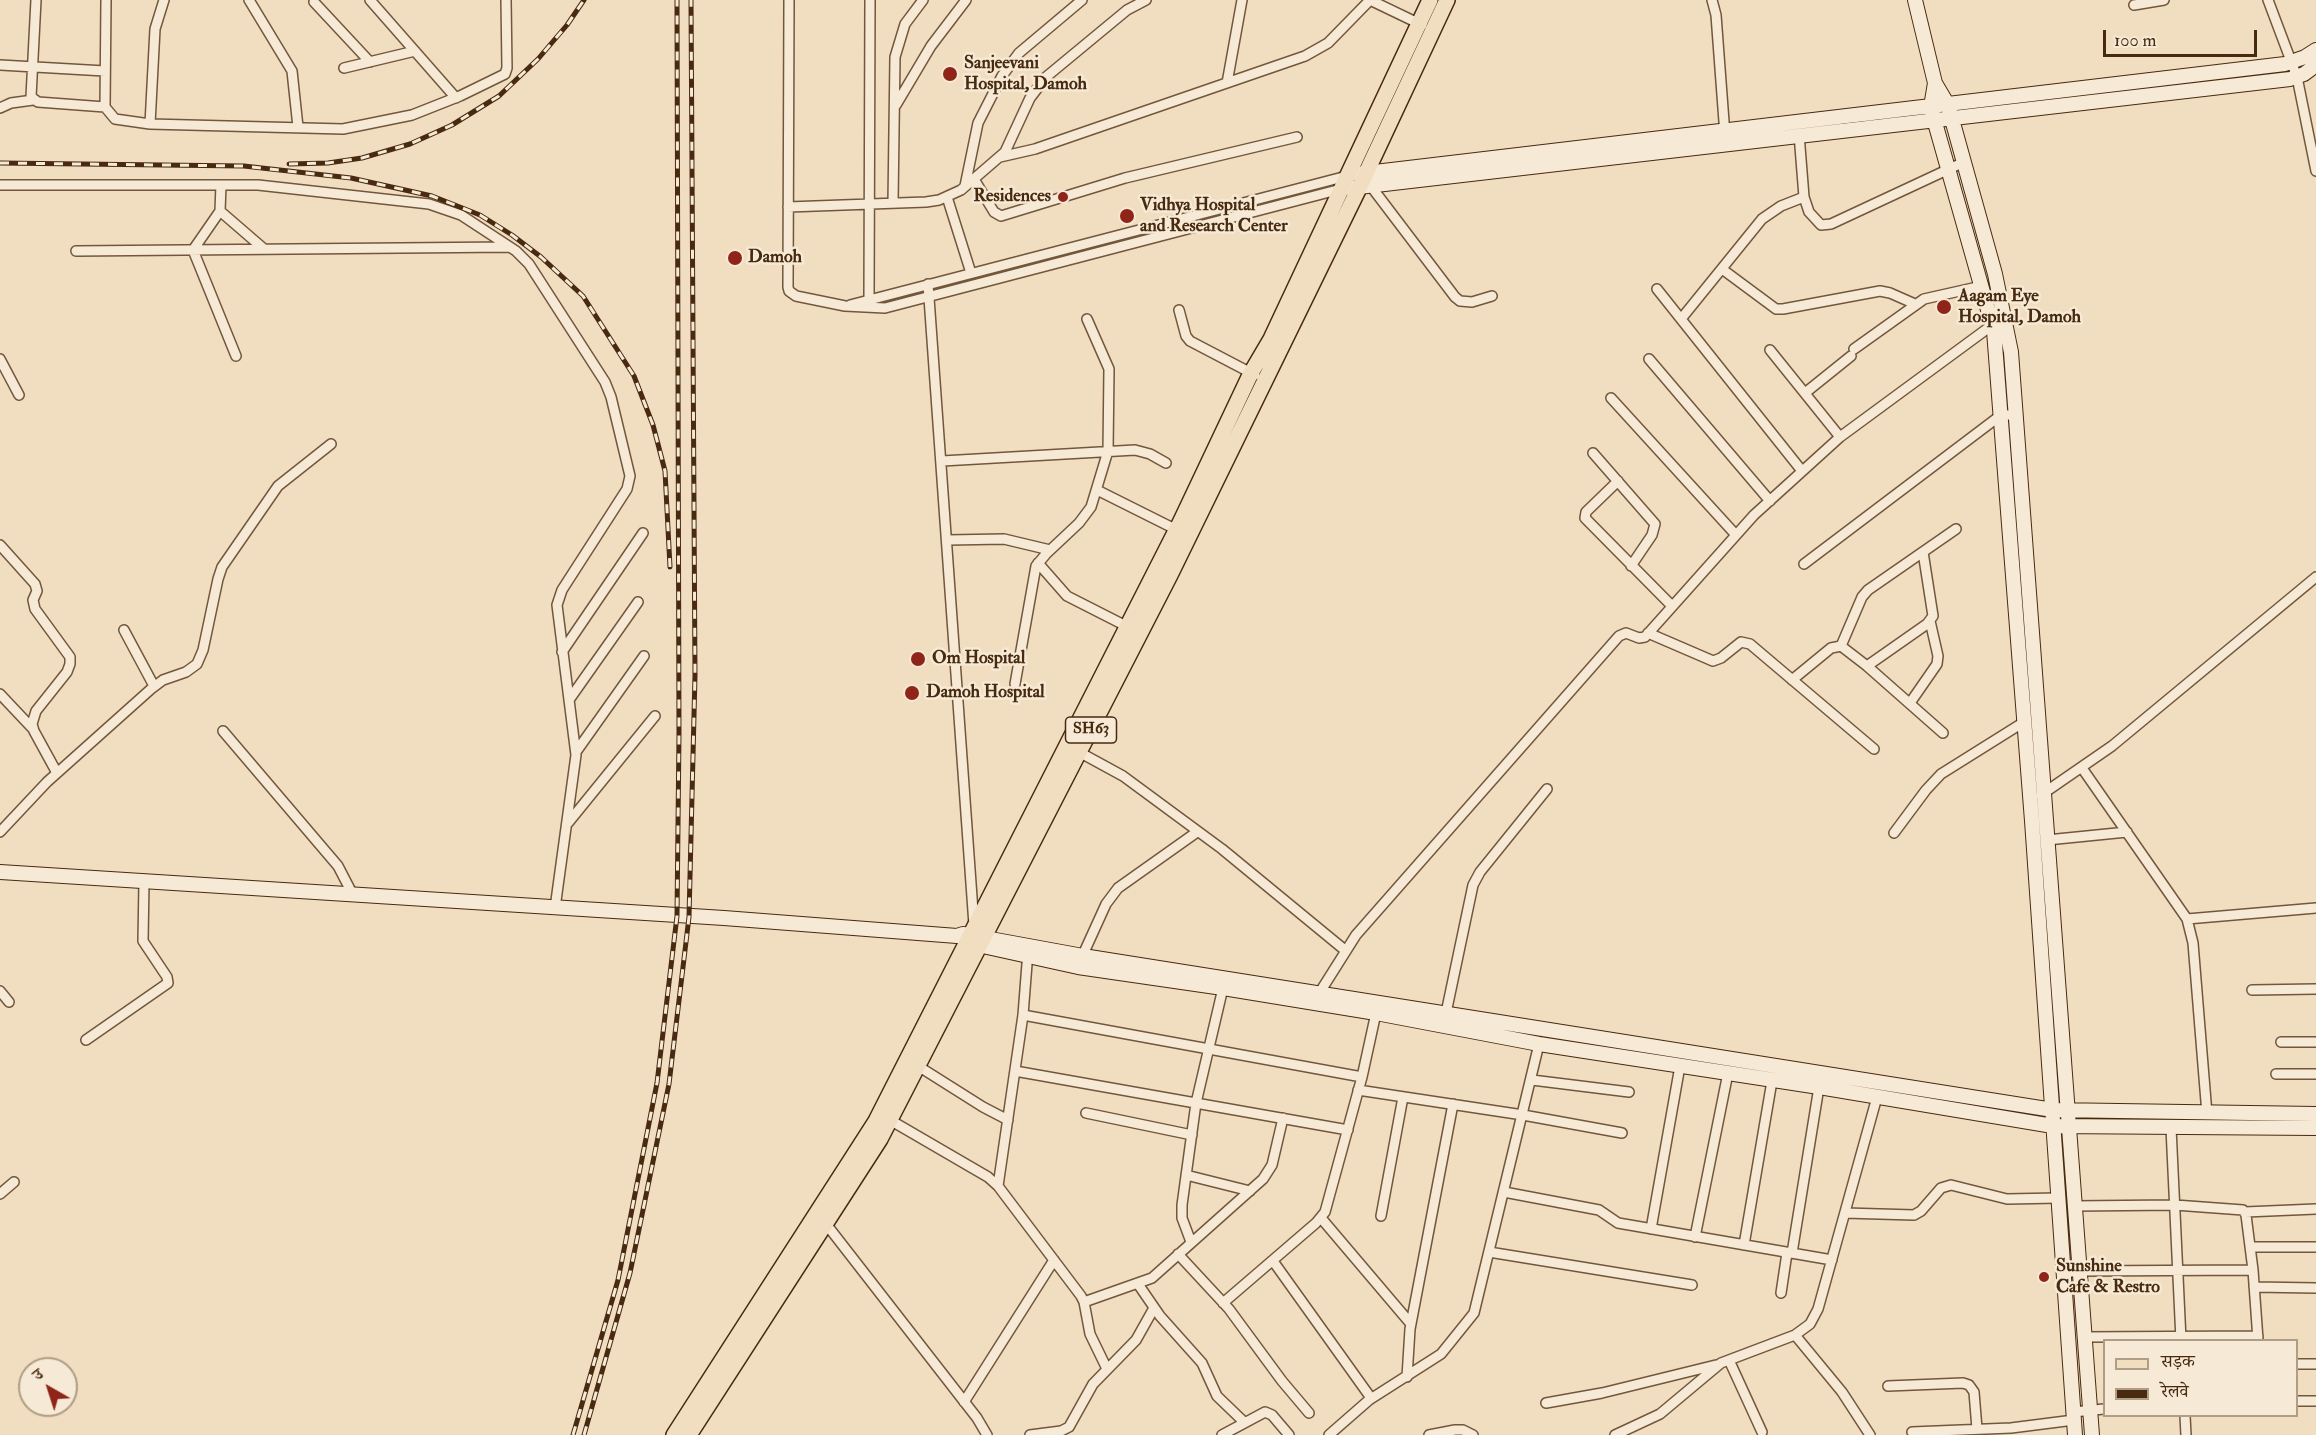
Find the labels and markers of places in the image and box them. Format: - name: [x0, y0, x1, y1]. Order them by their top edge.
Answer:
- place label: Sanjeevani Hospital, Damoh: [964, 53, 1087, 96]
- marker: Sanjeevani Hospital, Damoh: [941, 65, 959, 83]
- place label: Residences: [973, 186, 1051, 208]
- marker: Residences: [1056, 190, 1070, 204]
- place label: Vidhya Hospital and Research Center: [1140, 195, 1288, 238]
- marker: Vidhya Hospital and Research Center: [1118, 207, 1136, 225]
- place label: Damoh: [748, 247, 802, 269]
- marker: Damoh: [726, 249, 744, 267]
- place label: Aagam Eye Hospital, Damoh: [1958, 286, 2081, 328]
- marker: Aagam Eye Hospital, Damoh: [1935, 298, 1953, 316]
- place label: Om Hospital: [932, 648, 1025, 670]
- marker: Om Hospital: [909, 650, 927, 668]
- place label: Damoh Hospital: [926, 682, 1045, 704]
- marker: Damoh Hospital: [903, 684, 921, 702]
- place label: Sunshine Cafe & Restro: [2056, 1256, 2160, 1298]
- marker: Sunshine Cafe & Restro: [2037, 1270, 2051, 1284]

